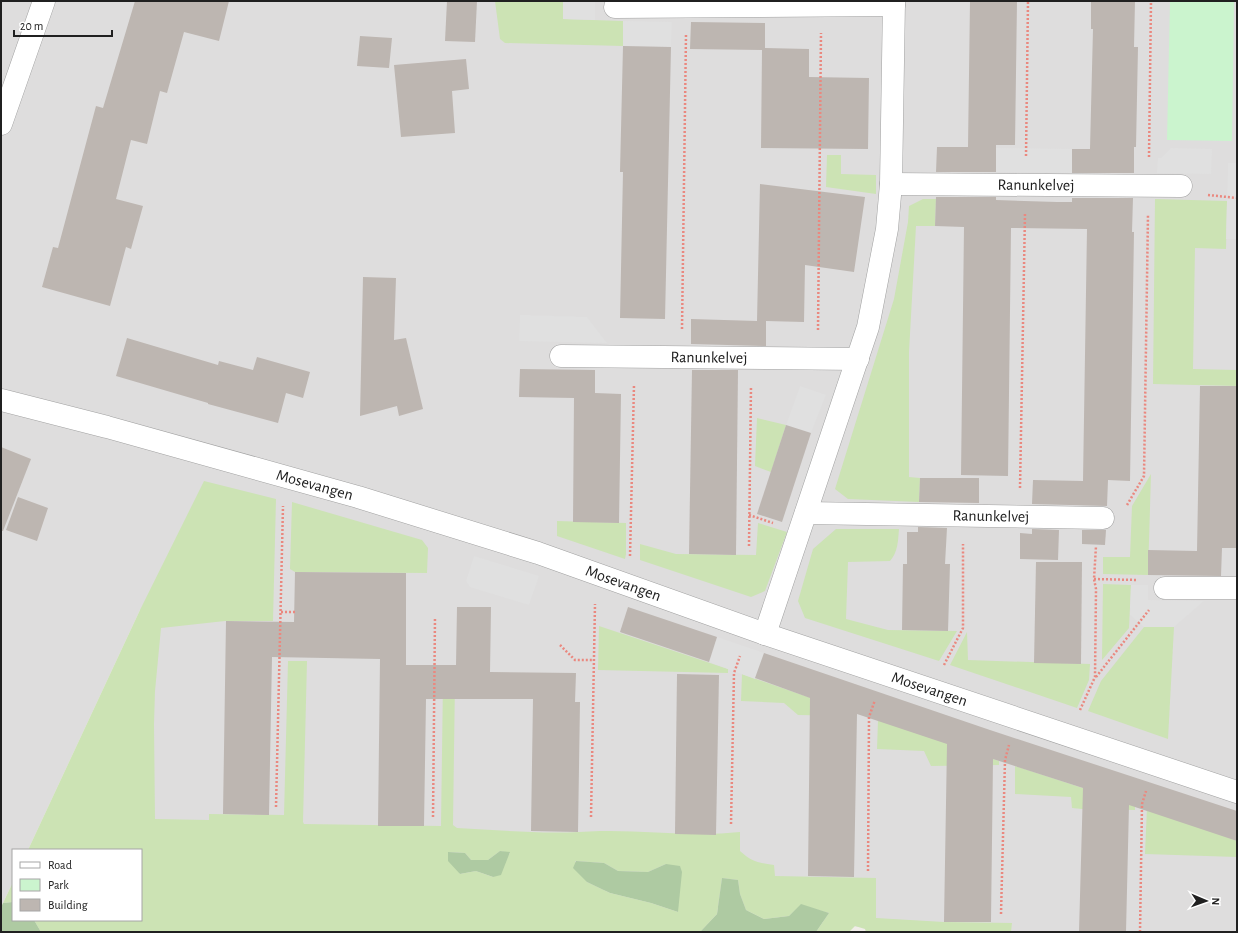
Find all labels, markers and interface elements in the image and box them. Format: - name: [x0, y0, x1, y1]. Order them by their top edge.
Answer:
- scale bar: [14, 12, 112, 38]
- text: 20 m: [20, 20, 43, 32]
- street label: Ranunkelvej: [997, 177, 1075, 194]
- street label: Ranunkelvej: [670, 349, 748, 367]
- street label: Mosevangen: [275, 467, 355, 503]
- street label: Ranunkelvej: [952, 507, 1030, 526]
- street label: Mosevangen: [583, 563, 663, 604]
- street label: Mosevangen: [890, 669, 970, 709]
- legend: [12, 849, 142, 921]
- text: Road: [48, 859, 72, 871]
- text: Park: [48, 879, 69, 891]
- north arrow: [1186, 881, 1226, 921]
- text: N: [1210, 897, 1221, 905]
- text: Building: [48, 899, 88, 911]

